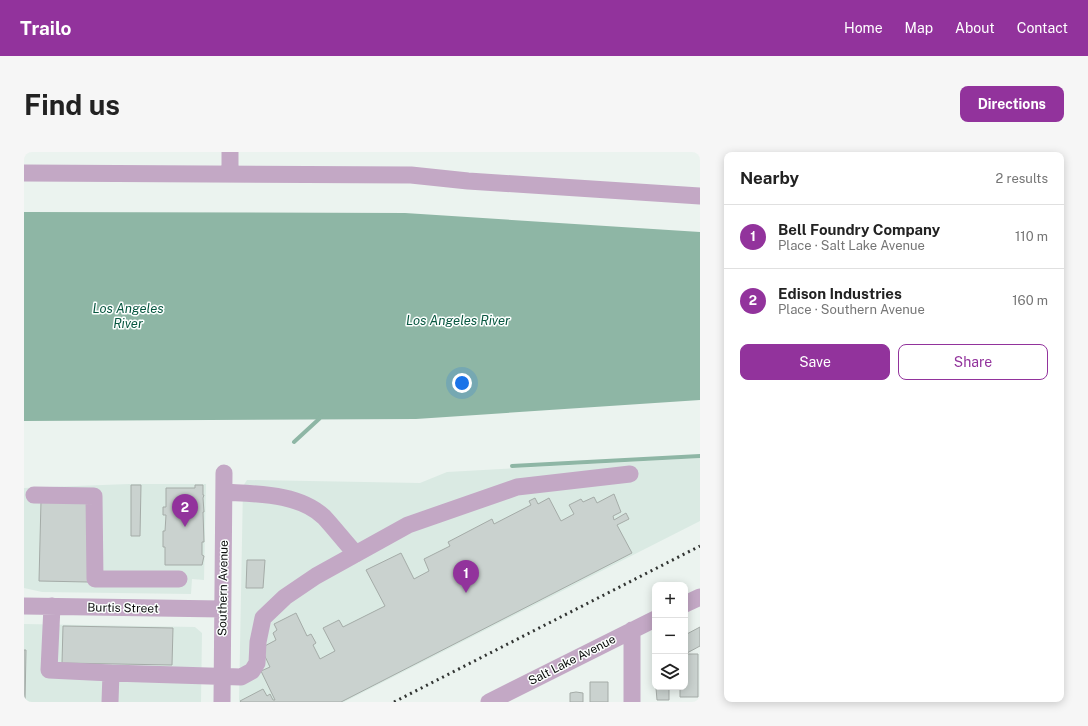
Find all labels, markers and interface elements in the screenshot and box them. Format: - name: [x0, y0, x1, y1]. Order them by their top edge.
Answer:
- text: Trailo: [20, 17, 72, 39]
- text: Home: [844, 20, 883, 36]
- text: Map: [905, 20, 933, 36]
- text: About: [955, 20, 995, 36]
- text: Contact: [1017, 20, 1068, 36]
- button: Directions: [960, 86, 1064, 122]
- text: Find us: [24, 88, 120, 121]
- text: Nearby: [740, 168, 799, 188]
- text: 2 results: [996, 171, 1048, 186]
- text: Bell Foundry Company: [778, 221, 940, 238]
- text: 1: [750, 229, 756, 244]
- text: 110 m: [1015, 229, 1048, 244]
- text: Place · Salt Lake Avenue: [778, 238, 925, 253]
- text: Edison Industries: [778, 285, 902, 302]
- text: 2: [749, 293, 757, 308]
- text: 160 m: [1012, 293, 1048, 308]
- water label: Los Angeles River: [92, 301, 164, 331]
- text: Place · Southern Avenue: [778, 302, 925, 317]
- water label: Los Angeles River: [406, 313, 510, 328]
- button: Save: [740, 344, 890, 380]
- button: Share: [898, 344, 1048, 380]
- your location: [452, 373, 472, 393]
- pin: 2: [172, 494, 198, 527]
- street label: Southern Avenue: [215, 540, 231, 636]
- pin: 1: [453, 560, 479, 593]
- map controls: [652, 582, 688, 690]
- button: +: [652, 582, 688, 618]
- street label: Burtis Street: [87, 600, 159, 616]
- button: −: [652, 618, 688, 654]
- street label: Salt Lake Avenue: [526, 632, 618, 688]
- button: layers: [652, 654, 688, 690]

